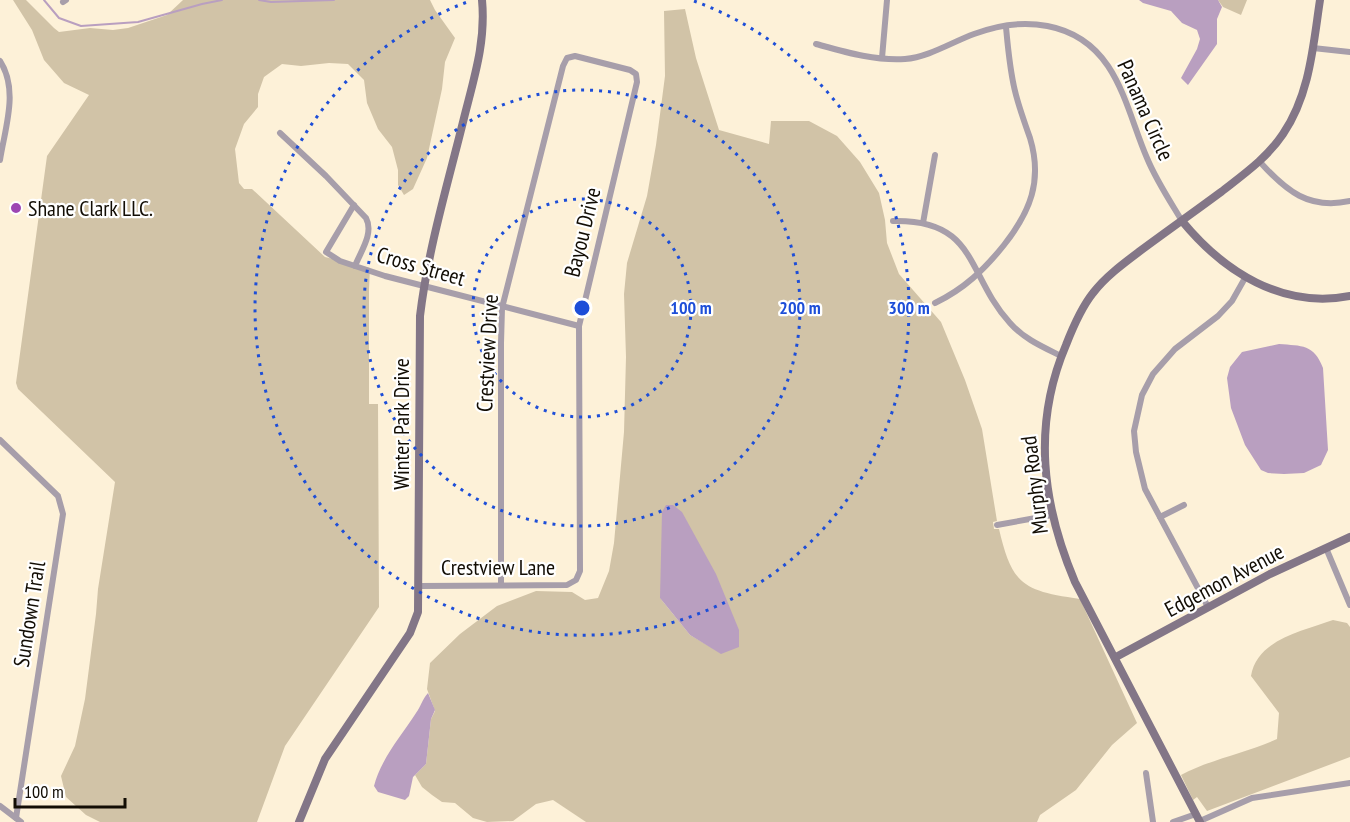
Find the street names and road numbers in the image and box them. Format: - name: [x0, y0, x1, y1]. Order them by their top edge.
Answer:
- street label: Panama Circle: [1111, 55, 1181, 165]
- street label: Bayou Drive: [557, 184, 607, 280]
- street label: Cross Street: [374, 240, 468, 292]
- street label: Crestview Drive: [470, 294, 504, 412]
- street label: Winter Park Drive: [387, 358, 415, 490]
- street label: Murphy Road: [1014, 434, 1054, 536]
- street label: Edgemon Avenue: [1160, 537, 1288, 623]
- street label: Crestview Lane: [441, 553, 555, 581]
- street label: Sundown Trail: [7, 558, 51, 669]

